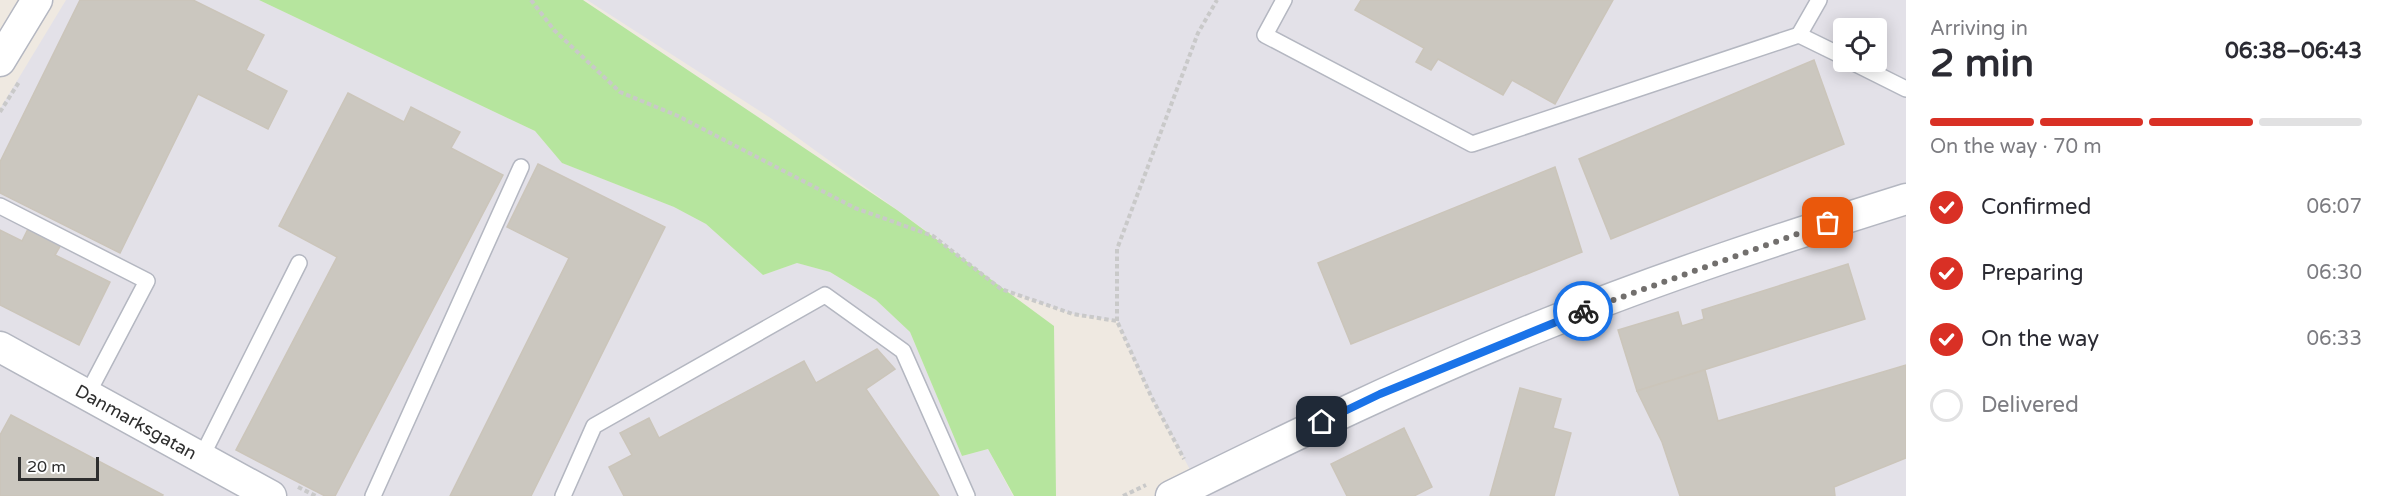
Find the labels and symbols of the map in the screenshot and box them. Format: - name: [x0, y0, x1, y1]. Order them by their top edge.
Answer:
- pin: [1802, 197, 1853, 248]
- courier: [1553, 281, 1613, 341]
- street label: Danmarksgatan: [71, 380, 201, 464]
- pin: [1296, 396, 1347, 447]
- scale bar: [18, 454, 99, 482]

